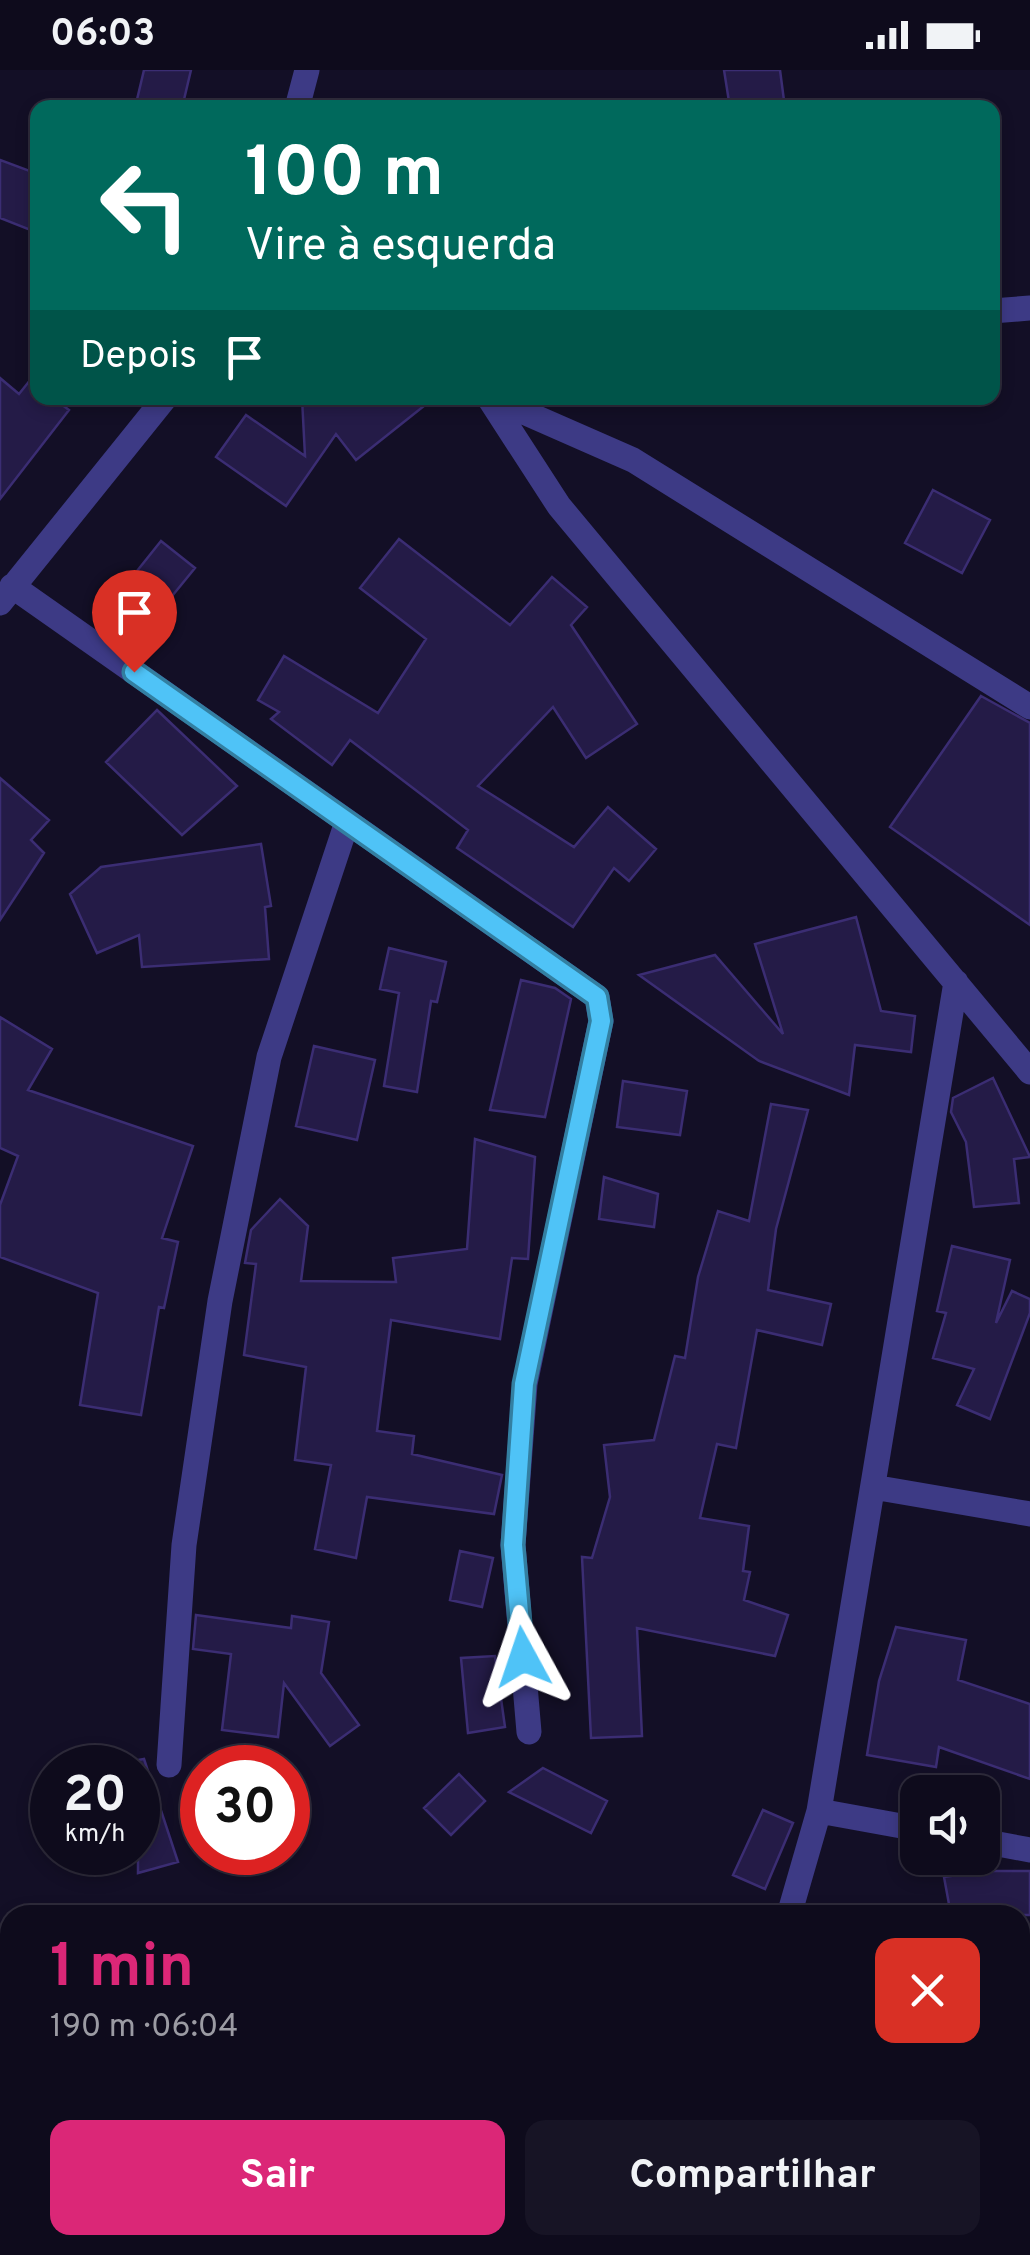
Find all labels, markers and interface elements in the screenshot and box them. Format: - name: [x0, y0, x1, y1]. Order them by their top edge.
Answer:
- text: 06:03: [50, 11, 155, 60]
- text: 100 m: [245, 132, 444, 221]
- icon: left: [80, 140, 210, 270]
- text: Vire à esquerda: [245, 219, 556, 276]
- icon: arrive: [217, 330, 272, 385]
- text: Depois: [80, 333, 197, 382]
- pin: [92, 570, 177, 673]
- icon: arrive: [107, 585, 162, 640]
- position arrow: [471, 1605, 575, 1709]
- speed limit sign: 30: [180, 1745, 310, 1875]
- text: 20: [63, 1766, 127, 1829]
- map controls: [900, 1775, 1000, 1875]
- button: sound: [900, 1775, 1000, 1875]
- text: km/h: [65, 1819, 125, 1851]
- text: 1 min: [50, 1932, 194, 2008]
- button: close: [875, 1938, 980, 2043]
- text: 190 m · 06:04: [50, 2008, 238, 2048]
- button: Sair: [50, 2120, 505, 2235]
- button: Compartilhar: [525, 2120, 980, 2235]

